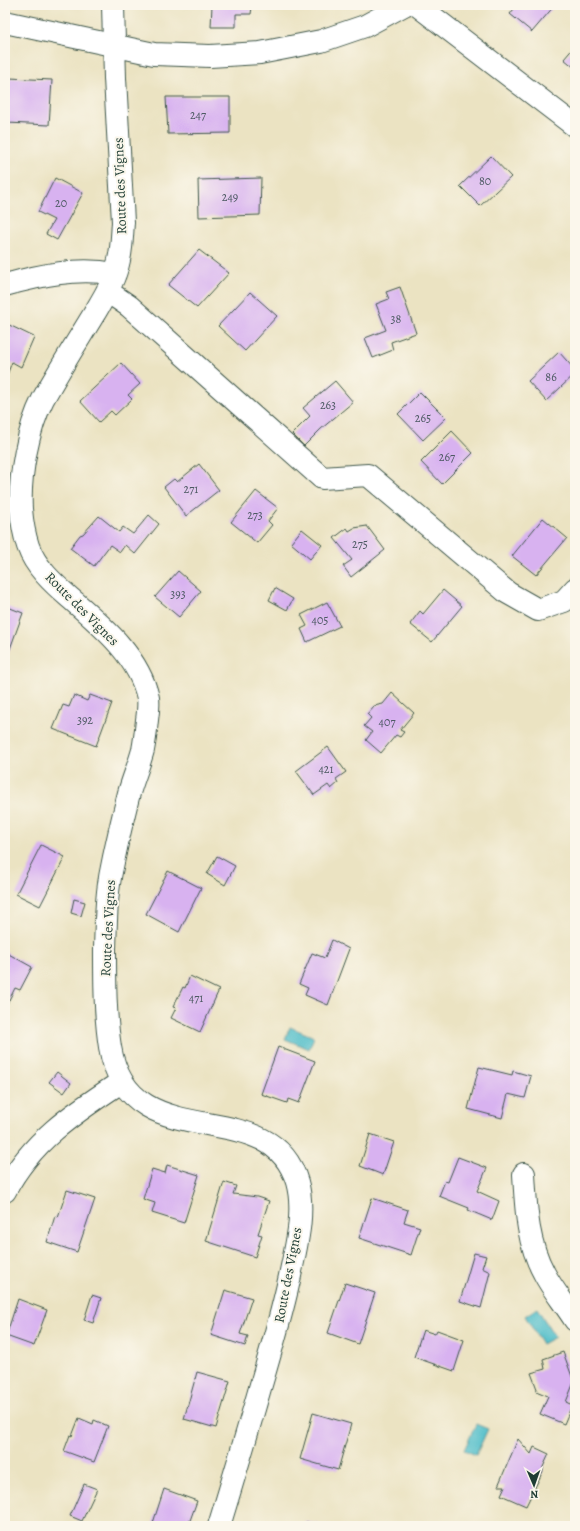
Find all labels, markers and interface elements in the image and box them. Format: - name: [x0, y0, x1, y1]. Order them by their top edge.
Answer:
- house number: 247: [190, 107, 207, 123]
- street label: Route des Vignes: [109, 137, 131, 235]
- house number: 80: [479, 173, 491, 189]
- house number: 249: [222, 189, 238, 205]
- house number: 20: [55, 195, 67, 211]
- house number: 38: [391, 311, 402, 327]
- house number: 86: [545, 369, 557, 385]
- house number: 263: [320, 397, 336, 413]
- house number: 265: [415, 410, 431, 426]
- house number: 267: [439, 449, 456, 465]
- house number: 271: [184, 481, 198, 497]
- house number: 273: [247, 507, 263, 523]
- house number: 275: [352, 536, 368, 552]
- street label: Route des Vignes: [41, 568, 123, 650]
- house number: 393: [170, 586, 186, 602]
- house number: 405: [312, 612, 329, 628]
- house number: 392: [77, 712, 93, 728]
- house number: 407: [379, 714, 396, 730]
- house number: 421: [318, 761, 334, 777]
- street label: Route des Vignes: [96, 879, 120, 977]
- house number: 471: [189, 990, 203, 1006]
- street label: Route des Vignes: [269, 1226, 307, 1324]
- north arrow: [514, 1465, 554, 1505]
- text: N: [530, 1487, 539, 1502]

